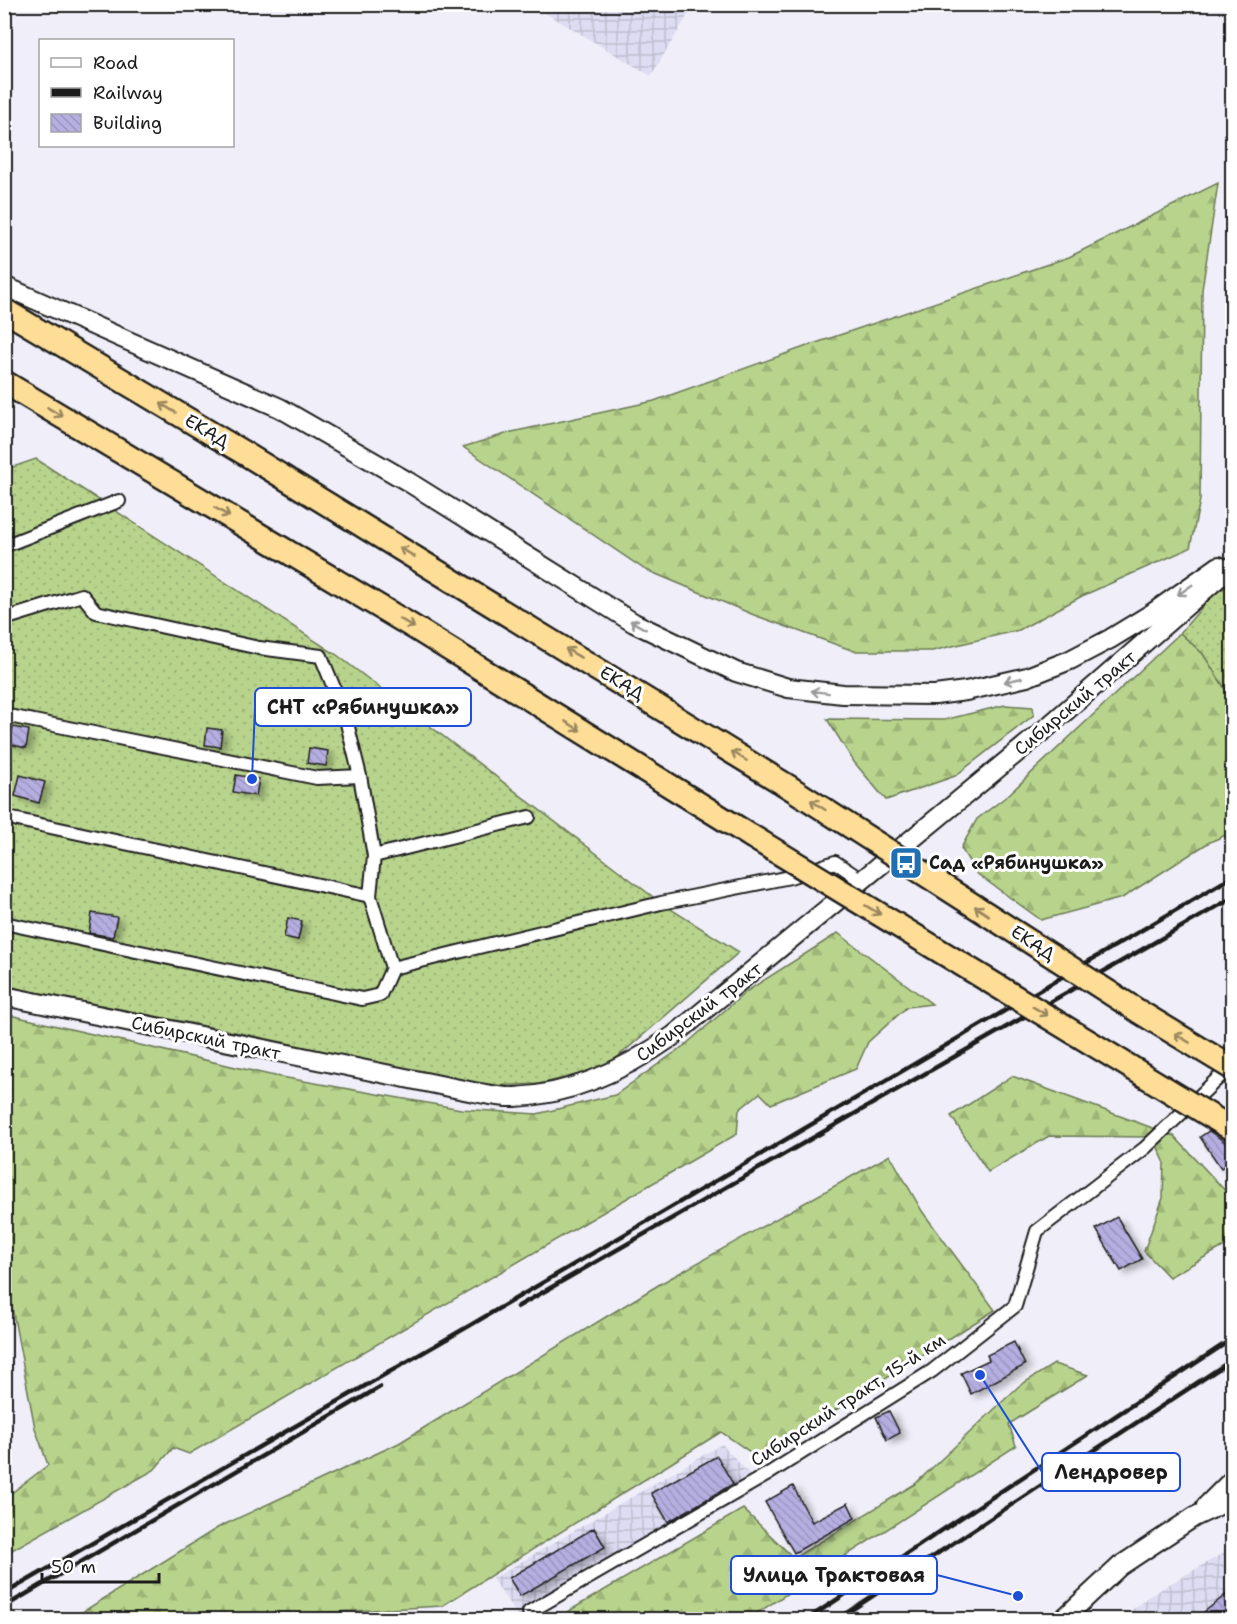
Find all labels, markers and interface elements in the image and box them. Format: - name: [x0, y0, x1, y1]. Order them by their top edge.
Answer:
- legend: [39, 39, 234, 147]
- text: Road: [93, 51, 138, 75]
- text: Railway: [93, 81, 163, 105]
- text: Building: [93, 111, 162, 135]
- one-way arrow: [160, 401, 177, 413]
- one-way arrow: [46, 406, 63, 418]
- street label: ЕКАД: [180, 408, 234, 454]
- one-way arrow: [213, 507, 230, 519]
- one-way arrow: [398, 546, 415, 559]
- one-way arrow: [1177, 584, 1193, 596]
- one-way arrow: [398, 618, 415, 630]
- one-way arrow: [630, 619, 647, 631]
- street label: Сибирский тракт: [1009, 645, 1141, 761]
- one-way arrow: [565, 647, 582, 659]
- street label: ЕКАД: [595, 660, 649, 706]
- one-way arrow: [1004, 675, 1023, 687]
- one-way arrow: [810, 686, 830, 697]
- callout: СНТ «Рябинушка»: [255, 688, 471, 726]
- text: СНТ «Рябинушка»: [267, 694, 459, 720]
- one-way arrow: [564, 720, 581, 732]
- one-way arrow: [731, 749, 748, 761]
- one-way arrow: [810, 799, 827, 811]
- bus stop icon: Сад «Рябинушка»: [888, 845, 924, 881]
- place label: Сад «Рябинушка»: [929, 851, 1104, 875]
- one-way arrow: [864, 904, 881, 916]
- one-way arrow: [974, 904, 991, 916]
- street label: ЕКАД: [1006, 920, 1060, 966]
- street label: Сибирский тракт: [631, 956, 767, 1067]
- one-way arrow: [1031, 1005, 1048, 1017]
- street label: Сибирский тракт: [129, 1010, 284, 1066]
- one-way arrow: [1174, 1031, 1191, 1043]
- street label: Сибирский тракт, 15-й км: [746, 1328, 950, 1472]
- callout: Лендровер: [1042, 1453, 1180, 1491]
- text: Лендровер: [1054, 1459, 1168, 1485]
- scale bar: [42, 1546, 159, 1584]
- text: 50 m: [51, 1555, 96, 1579]
- callout: Улица Трактовая: [731, 1556, 937, 1594]
- text: Улица Трактовая: [743, 1562, 925, 1588]

